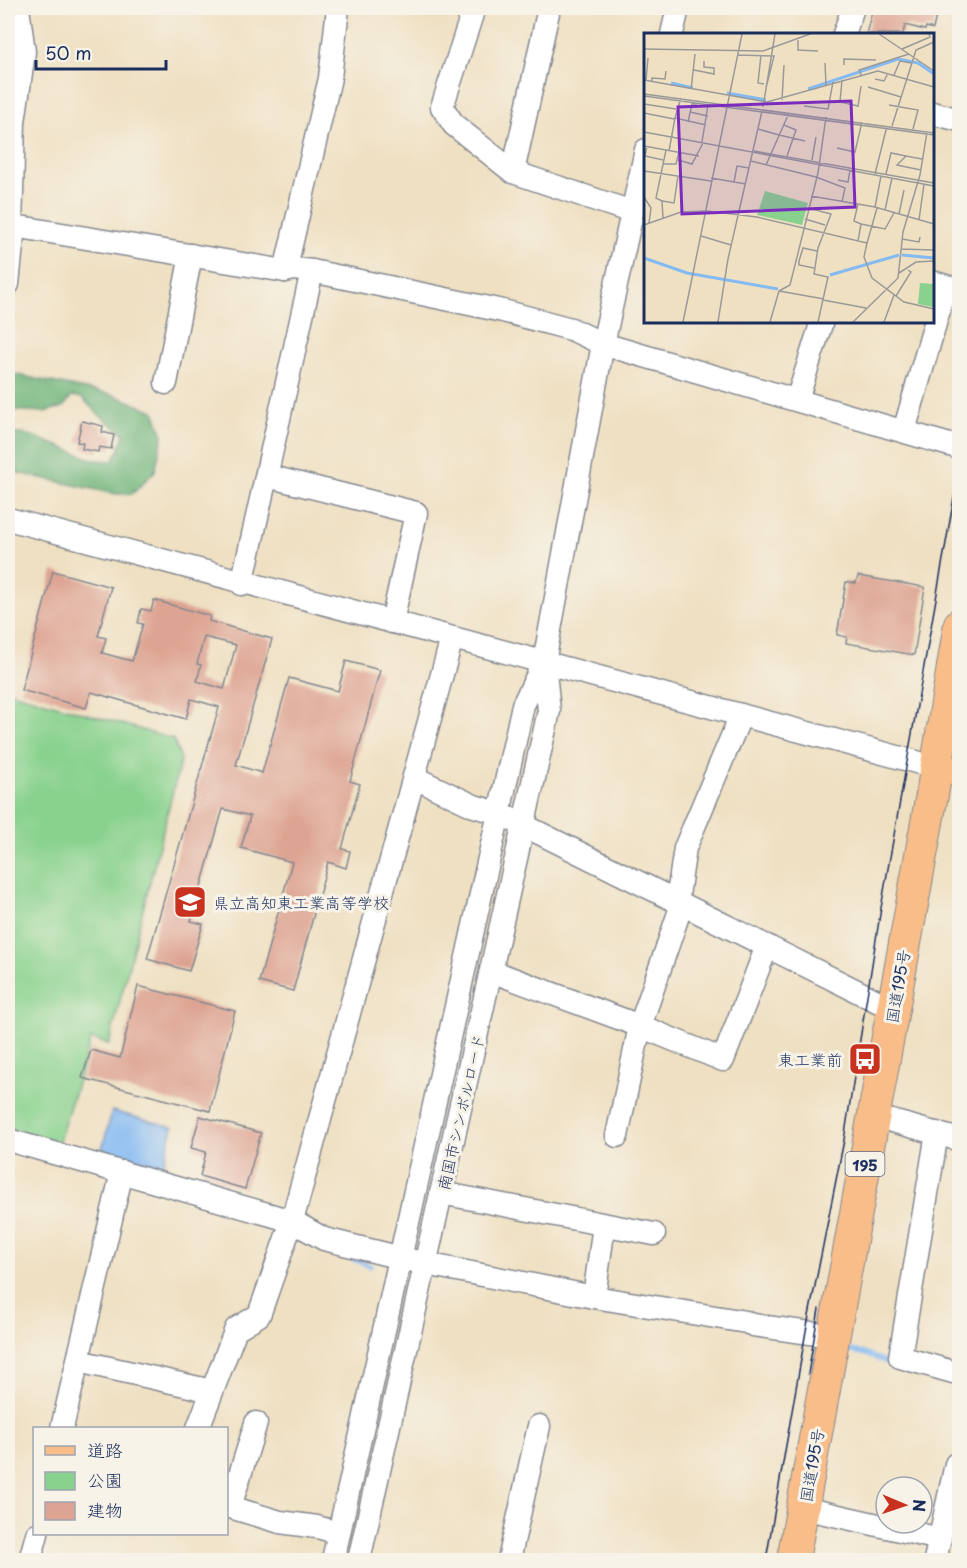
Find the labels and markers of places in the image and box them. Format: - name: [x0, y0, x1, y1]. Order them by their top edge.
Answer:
- school or university icon: 県立高知東工業高等学校: [172, 884, 208, 920]
- place label: 県立高知東工業高等学校: [213, 890, 389, 914]
- bus stop icon: 東工業前: [847, 1041, 883, 1077]
- place label: 東工業前: [778, 1047, 842, 1071]

